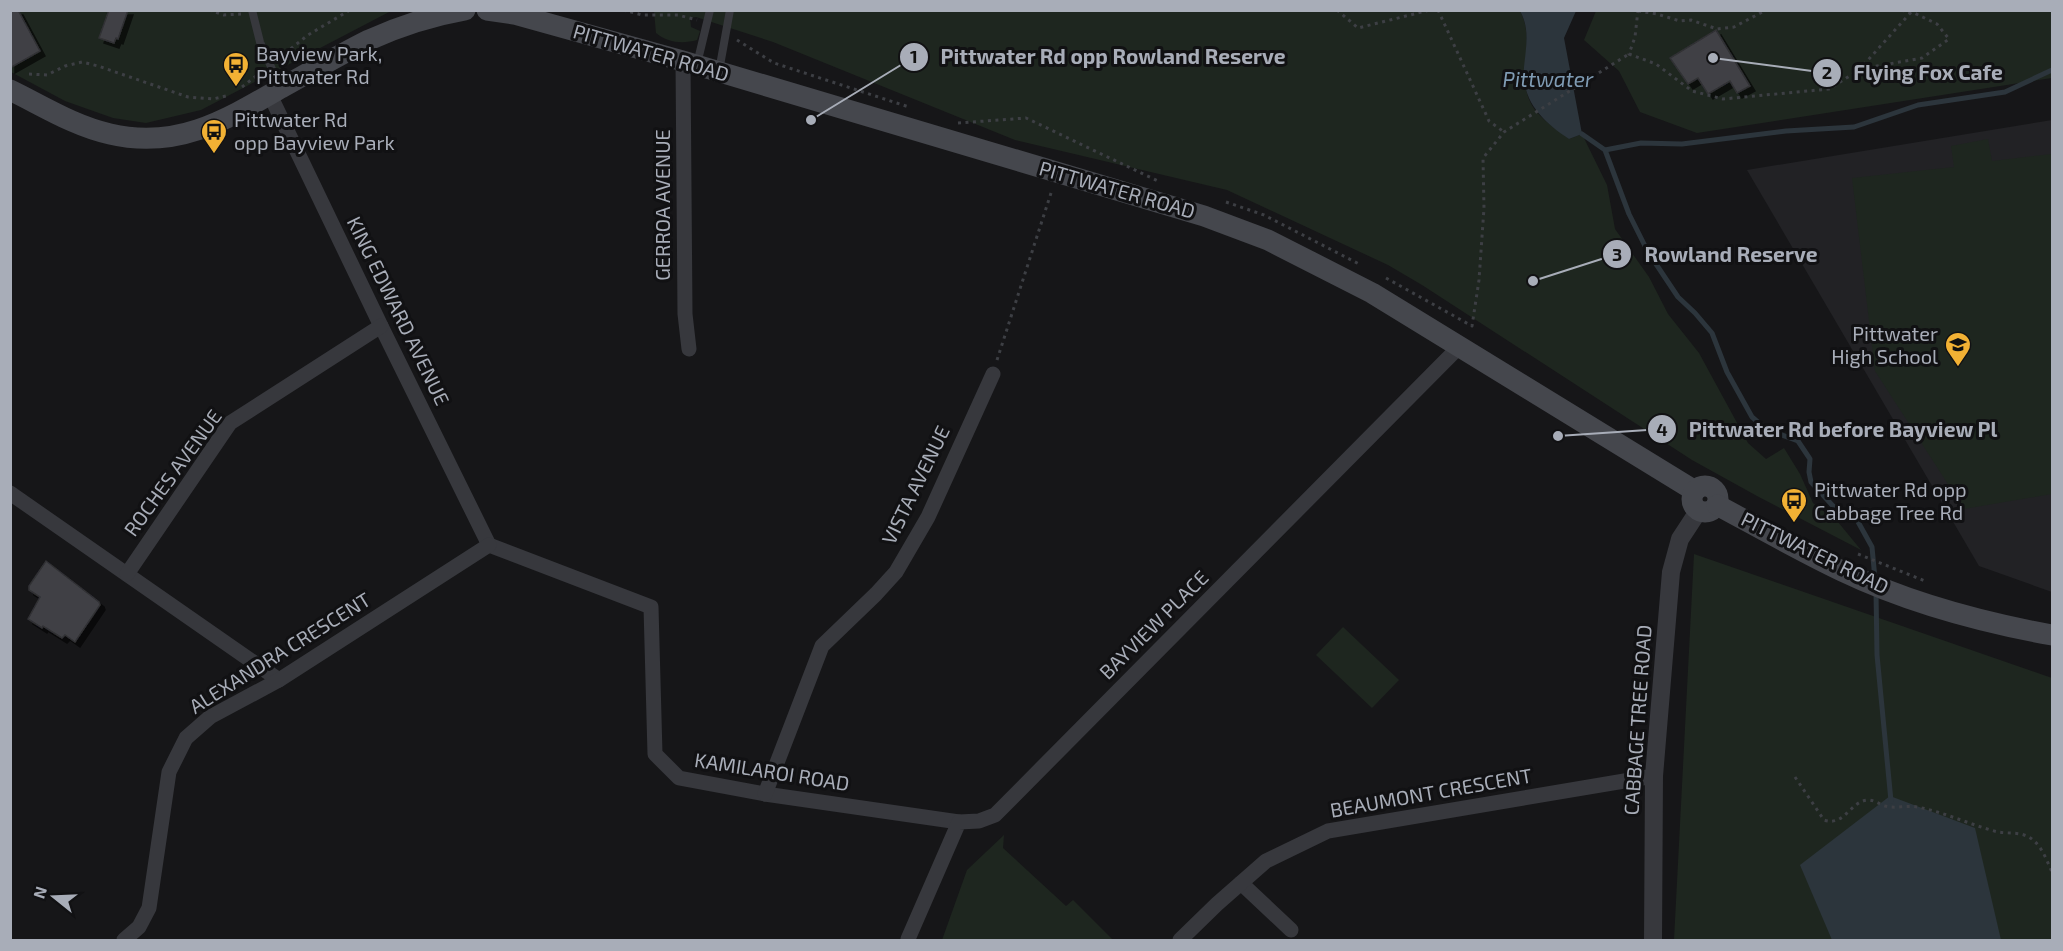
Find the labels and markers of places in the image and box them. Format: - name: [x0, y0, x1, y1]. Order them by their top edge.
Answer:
- callout: Pittwater Rd opp Rowland Reserve: [899, 37, 1298, 76]
- place label: Bayview Park, Pittwater Rd: [256, 41, 382, 88]
- bus stop icon: Bayview Park, Pittwater Rd: [221, 50, 251, 88]
- callout: Flying Fox Cafe: [1812, 53, 2015, 92]
- place label: Pittwater Rd opp Bayview Park: [234, 107, 395, 154]
- bus stop icon: Pittwater Rd opp Bayview Park: [199, 117, 229, 155]
- callout: Rowland Reserve: [1602, 235, 1829, 274]
- place label: Pittwater High School: [1831, 321, 1938, 368]
- school or university icon: Pittwater High School: [1943, 330, 1973, 368]
- callout: Pittwater Rd before Bayview Pl: [1647, 410, 2010, 449]
- place label: Pittwater Rd opp Cabbage Tree Rd: [1814, 477, 1967, 524]
- bus stop icon: Pittwater Rd opp Cabbage Tree Rd: [1779, 486, 1809, 524]

